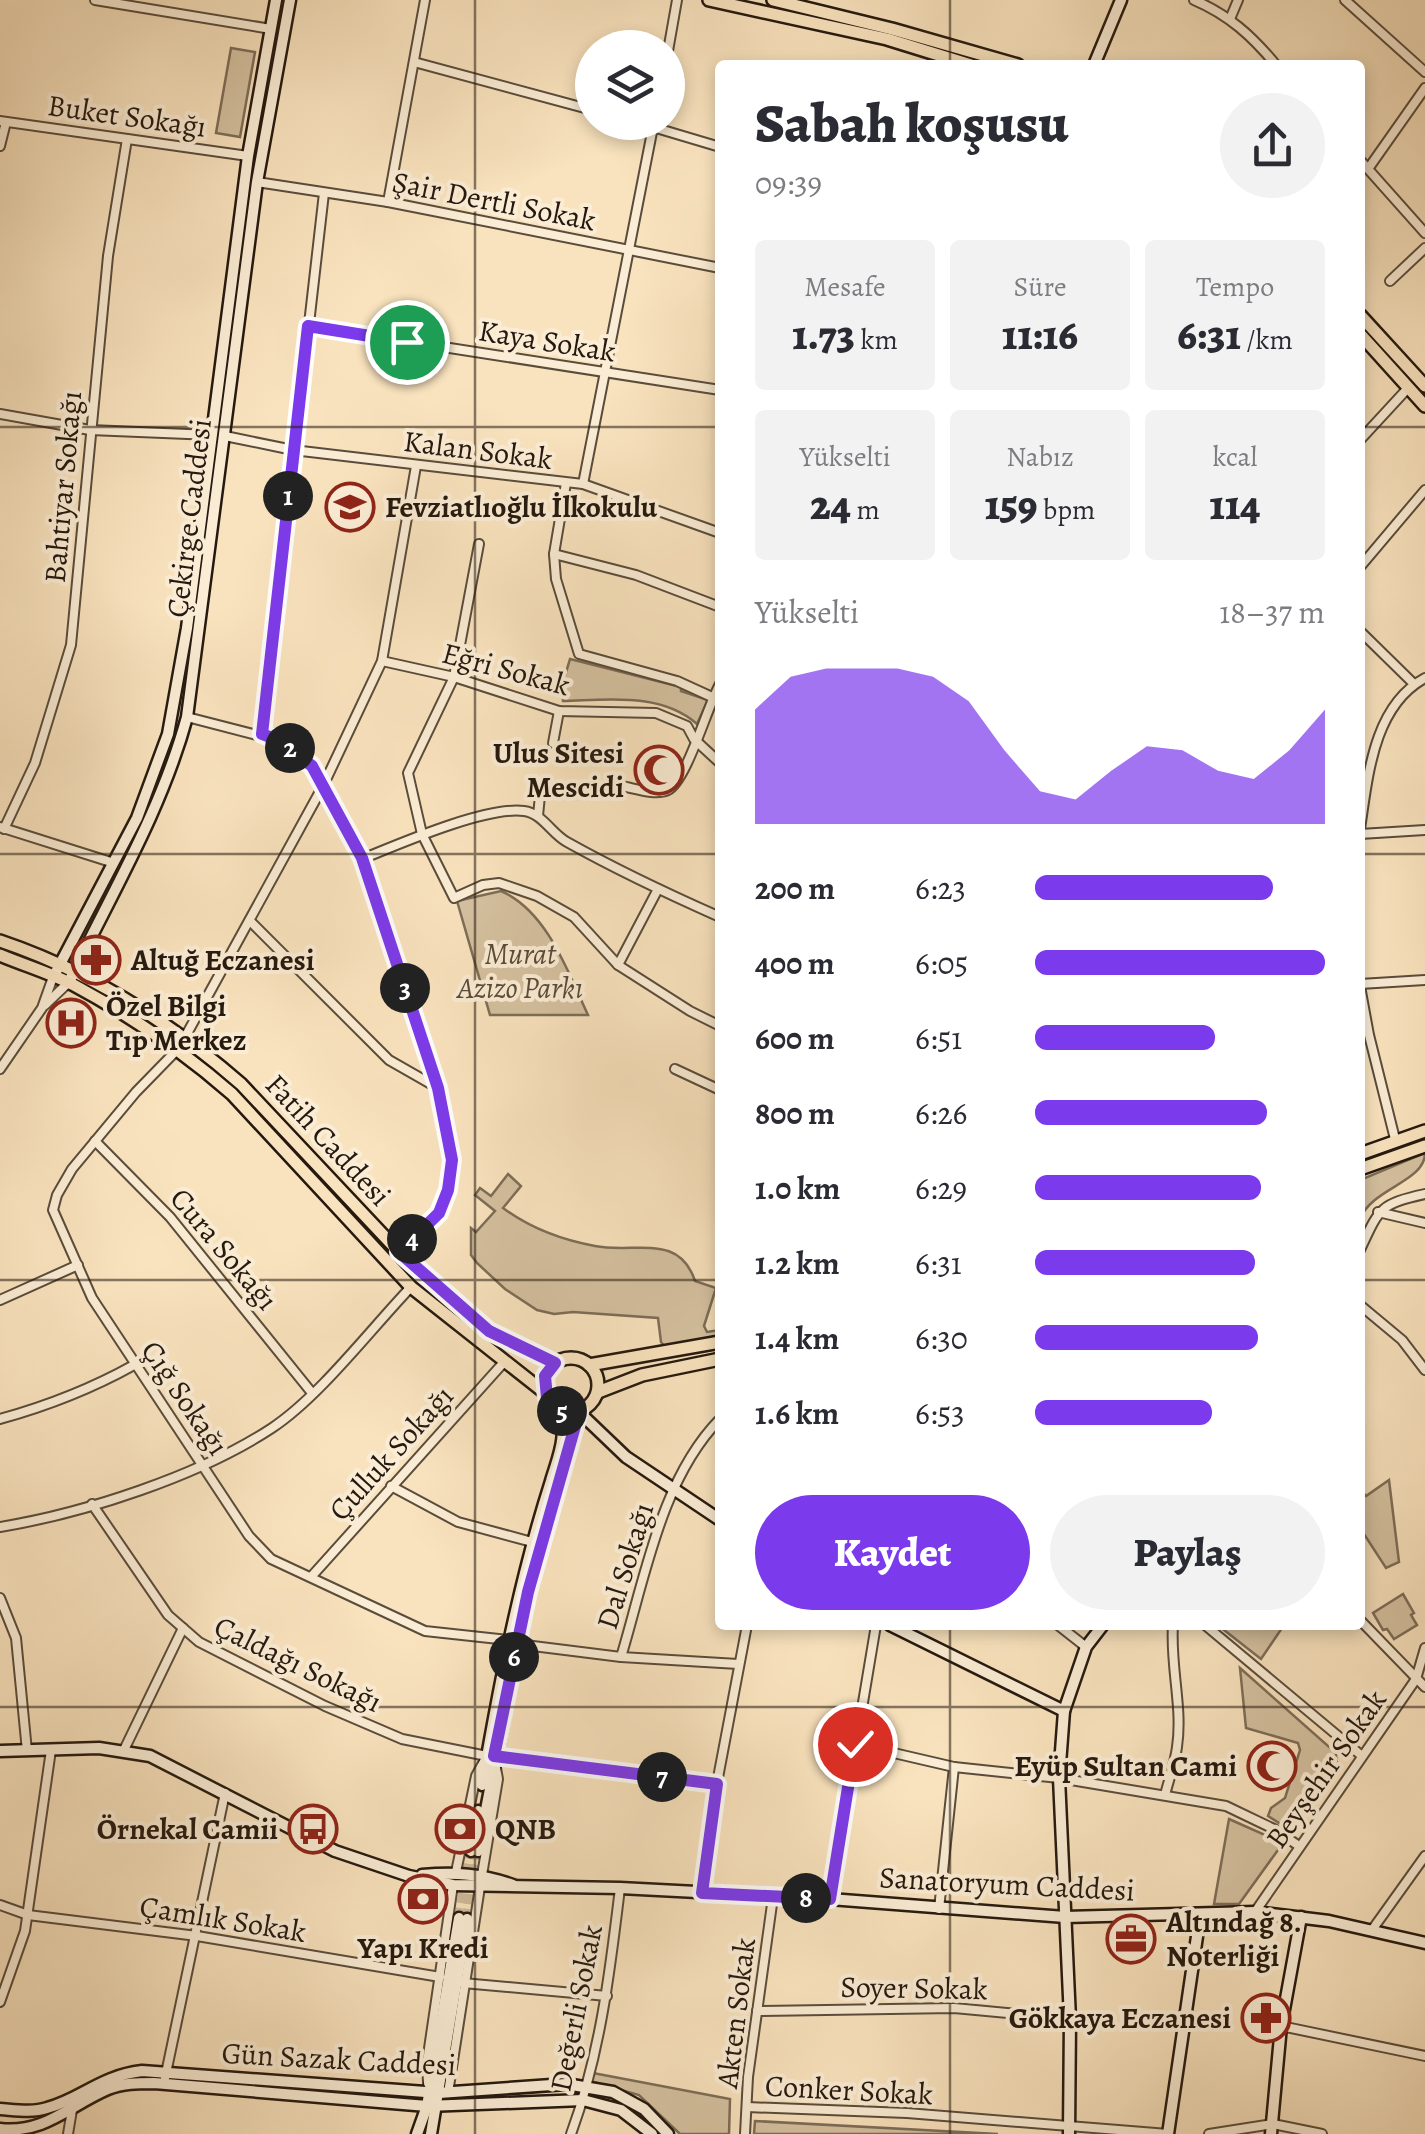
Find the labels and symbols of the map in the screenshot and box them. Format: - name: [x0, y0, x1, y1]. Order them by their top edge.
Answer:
- street label: Buket Sokağı: [45, 85, 209, 147]
- street label: Şair Dertli Sokak: [389, 162, 599, 240]
- pin: [365, 300, 450, 385]
- street label: Kaya Sokak: [476, 310, 618, 372]
- street label: Bahtiyar Sokağı: [35, 389, 91, 585]
- street label: Çekirge Caddesi: [157, 416, 221, 620]
- street label: Kalan Sokak: [401, 421, 555, 479]
- pin: 1: [263, 471, 313, 521]
- school or university icon: Fevziatlıoğlu İlkokulu: [324, 481, 376, 533]
- place label: Fevziatlıoğlu İlkokulu: [385, 487, 658, 527]
- street label: Eğri Sokak: [438, 633, 574, 705]
- pin: 2: [265, 723, 315, 773]
- place label: Ulus Sitesi Mescidi: [493, 733, 624, 807]
- mosque icon: Ulus Sitesi Mescidi: [633, 744, 685, 796]
- pharmacy icon: Altuğ Eczanesi: [70, 934, 122, 986]
- park label: Murat Azizo Parkı: [455, 934, 583, 1008]
- place label: Altuğ Eczanesi: [130, 940, 315, 980]
- pin: 3: [380, 963, 430, 1013]
- place label: Özel Bilgi Tıp Merkez: [106, 986, 246, 1060]
- hospital icon: Özel Bilgi Tıp Merkez: [45, 997, 97, 1049]
- street label: Fatih Caddesi: [256, 1065, 400, 1215]
- street label: Cura Sokağı: [161, 1179, 287, 1319]
- pin: 4: [387, 1214, 437, 1264]
- street label: Çığ Sokağı: [132, 1333, 238, 1463]
- street label: Çulluk Sokağı: [320, 1377, 462, 1529]
- pin: 5: [537, 1386, 587, 1436]
- street label: Dal Sokağı: [587, 1498, 663, 1634]
- street label: Çaldağı Sokağı: [208, 1606, 388, 1722]
- pin: 6: [489, 1632, 539, 1682]
- street label: Beyşehir Sokak: [1256, 1682, 1396, 1856]
- pin: [813, 1702, 898, 1787]
- mosque icon: Eyüp Sultan Cami: [1246, 1740, 1298, 1792]
- place label: Eyüp Sultan Cami: [1014, 1746, 1237, 1786]
- pin: 7: [637, 1752, 687, 1802]
- bus stop icon: Örnekal Camii: [287, 1803, 339, 1855]
- bank icon: QNB: [434, 1803, 486, 1855]
- place label: Örnekal Camii: [97, 1809, 278, 1849]
- place label: QNB: [495, 1809, 556, 1849]
- street label: Sanatoryum Caddesi: [878, 1857, 1136, 1911]
- bank icon: Yapı Kredi: [397, 1873, 449, 1925]
- pin: 8: [781, 1873, 831, 1923]
- street label: Çamlık Sokak: [137, 1886, 309, 1952]
- place label: Altındağ 8. Noterliği: [1165, 1902, 1302, 1976]
- office icon: Altındağ 8. Noterliği: [1105, 1913, 1157, 1965]
- street label: Değerli Sokak: [540, 1921, 612, 2095]
- place label: Yapı Kredi: [357, 1928, 489, 1968]
- street label: Akten Sokak: [707, 1936, 765, 2091]
- street label: Soyer Sokak: [840, 1967, 988, 2009]
- pharmacy icon: Gökkaya Eczanesi: [1240, 1992, 1292, 2044]
- place label: Gökkaya Eczanesi: [1009, 1998, 1231, 2038]
- street label: Gün Sazak Caddesi: [221, 2033, 457, 2085]
- street label: Conker Sokak: [764, 2066, 934, 2114]

